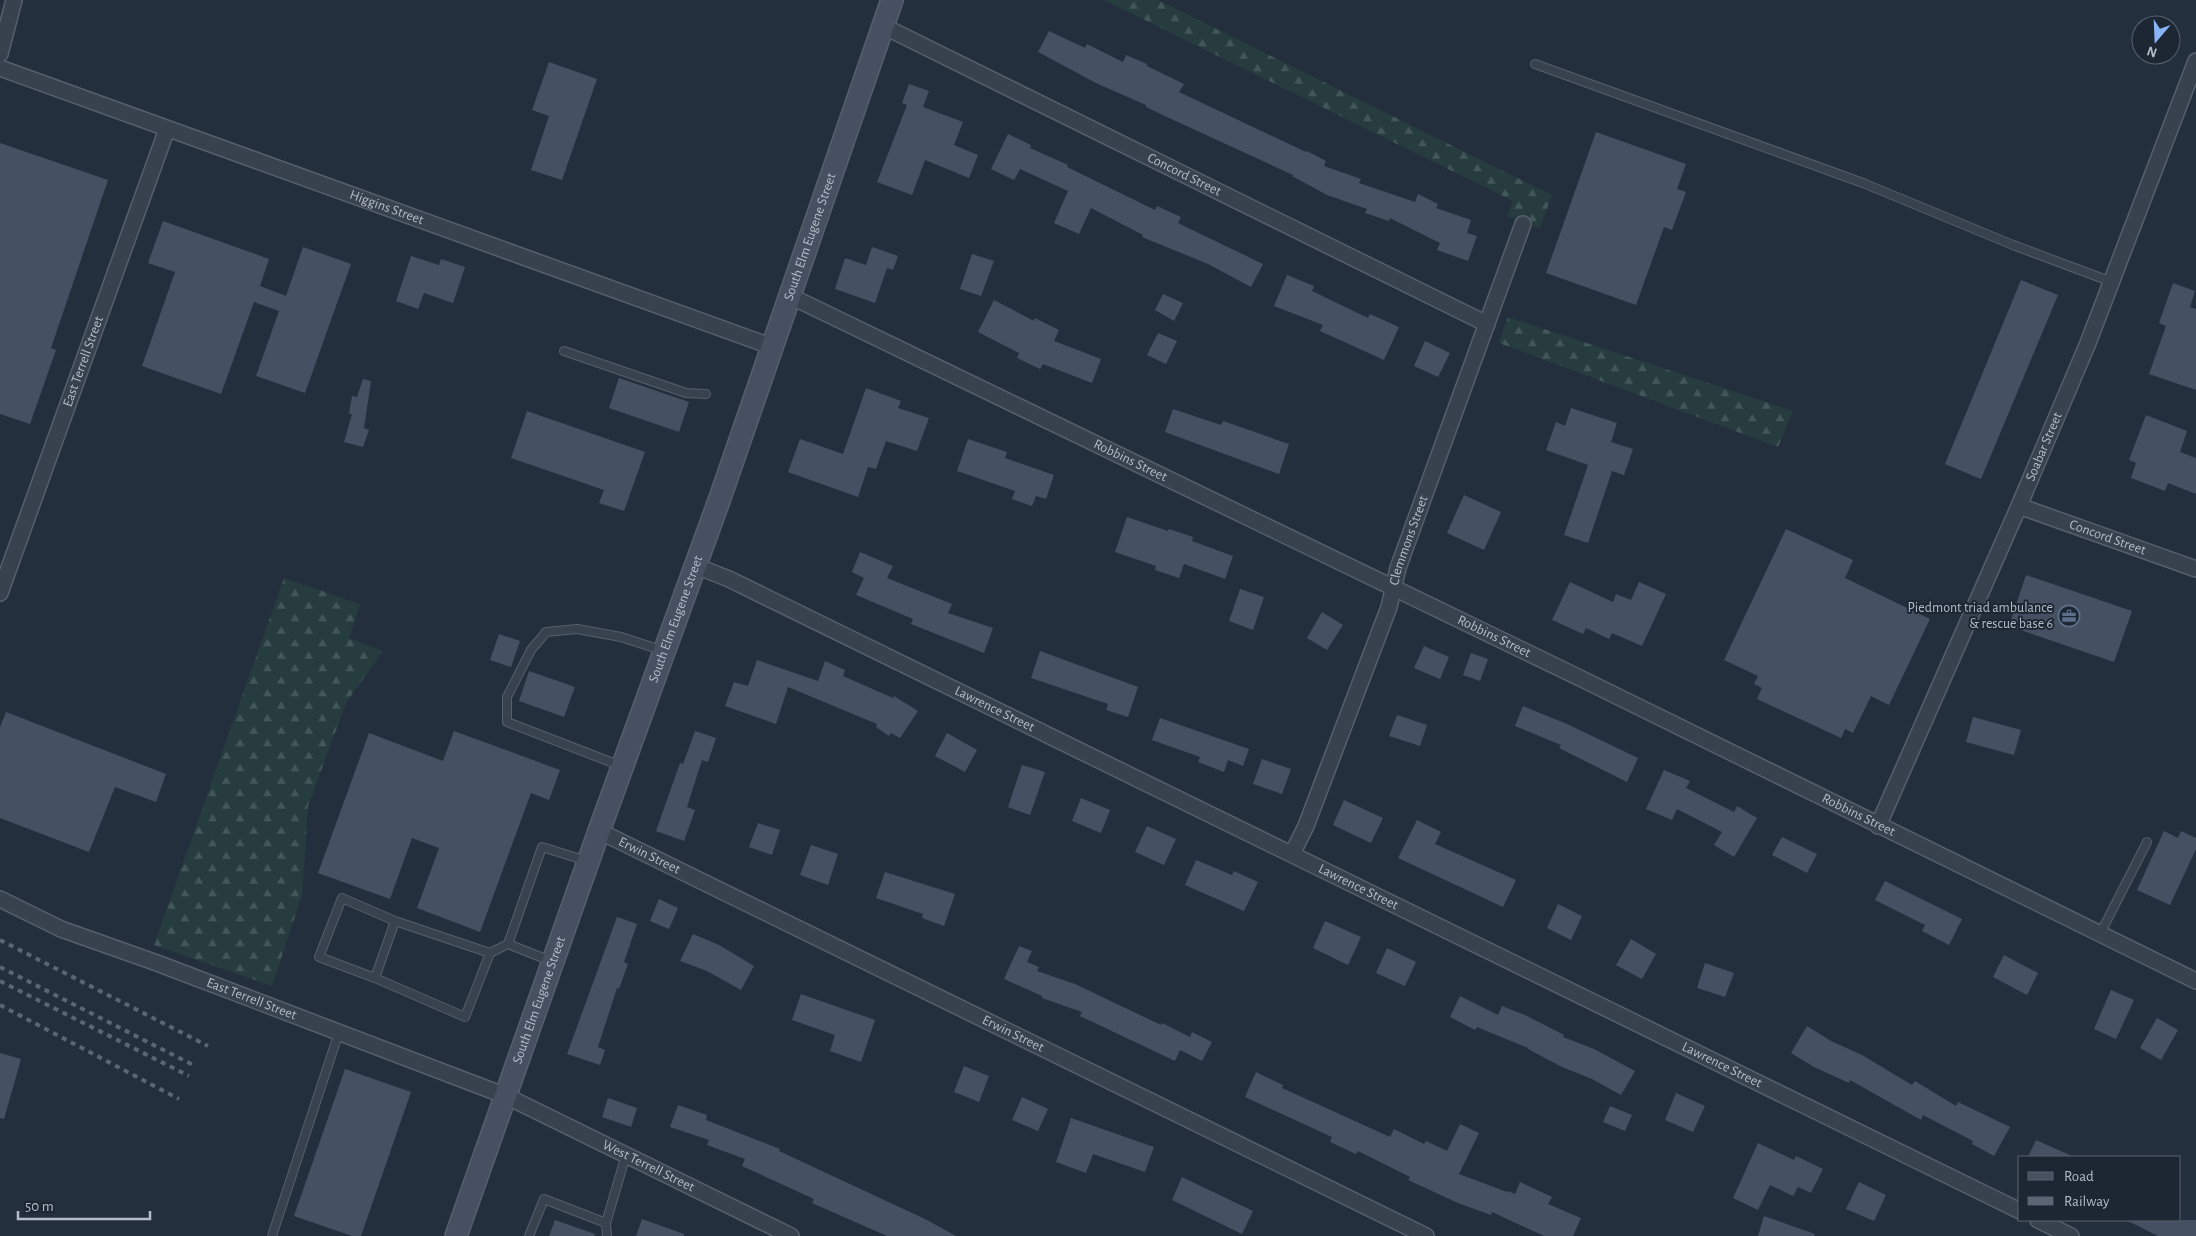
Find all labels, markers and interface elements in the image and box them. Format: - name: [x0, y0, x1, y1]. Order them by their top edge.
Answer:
- north arrow: [2131, 15, 2181, 65]
- text: N: [2145, 43, 2159, 60]
- street label: Concord Street: [1145, 151, 1224, 199]
- street label: South Elm Eugene Street: [782, 171, 839, 303]
- street label: Higgins Street: [348, 188, 426, 227]
- street label: East Terrell Street: [61, 314, 106, 409]
- street label: Soabar Street: [2023, 410, 2065, 483]
- street label: Robbins Street: [1091, 437, 1170, 484]
- street label: Clemmons Street: [1387, 493, 1431, 587]
- street label: Concord Street: [2067, 517, 2148, 558]
- street label: South Elm Eugene Street: [647, 553, 706, 684]
- place label: Piedmont triad ambulance & rescue base 6: [1908, 601, 2053, 631]
- office icon: Piedmont triad ambulance & rescue base 6: [2057, 604, 2081, 628]
- street label: Robbins Street: [1455, 613, 1533, 660]
- street label: Lawrence Street: [952, 684, 1037, 735]
- street label: Robbins Street: [1820, 791, 1898, 839]
- street label: Erwin Street: [616, 835, 683, 877]
- street label: Lawrence Street: [1316, 862, 1401, 913]
- street label: South Elm Eugene Street: [510, 934, 568, 1066]
- street label: East Terrell Street: [205, 976, 299, 1023]
- street label: Erwin Street: [980, 1013, 1047, 1055]
- street label: Lawrence Street: [1680, 1040, 1765, 1091]
- street label: West Terrell Street: [600, 1138, 697, 1195]
- legend: [2018, 1156, 2181, 1221]
- text: Road: [2064, 1169, 2094, 1184]
- scale bar: [18, 1188, 150, 1220]
- text: Railway: [2064, 1194, 2110, 1209]
- text: 50 m: [25, 1199, 54, 1214]

